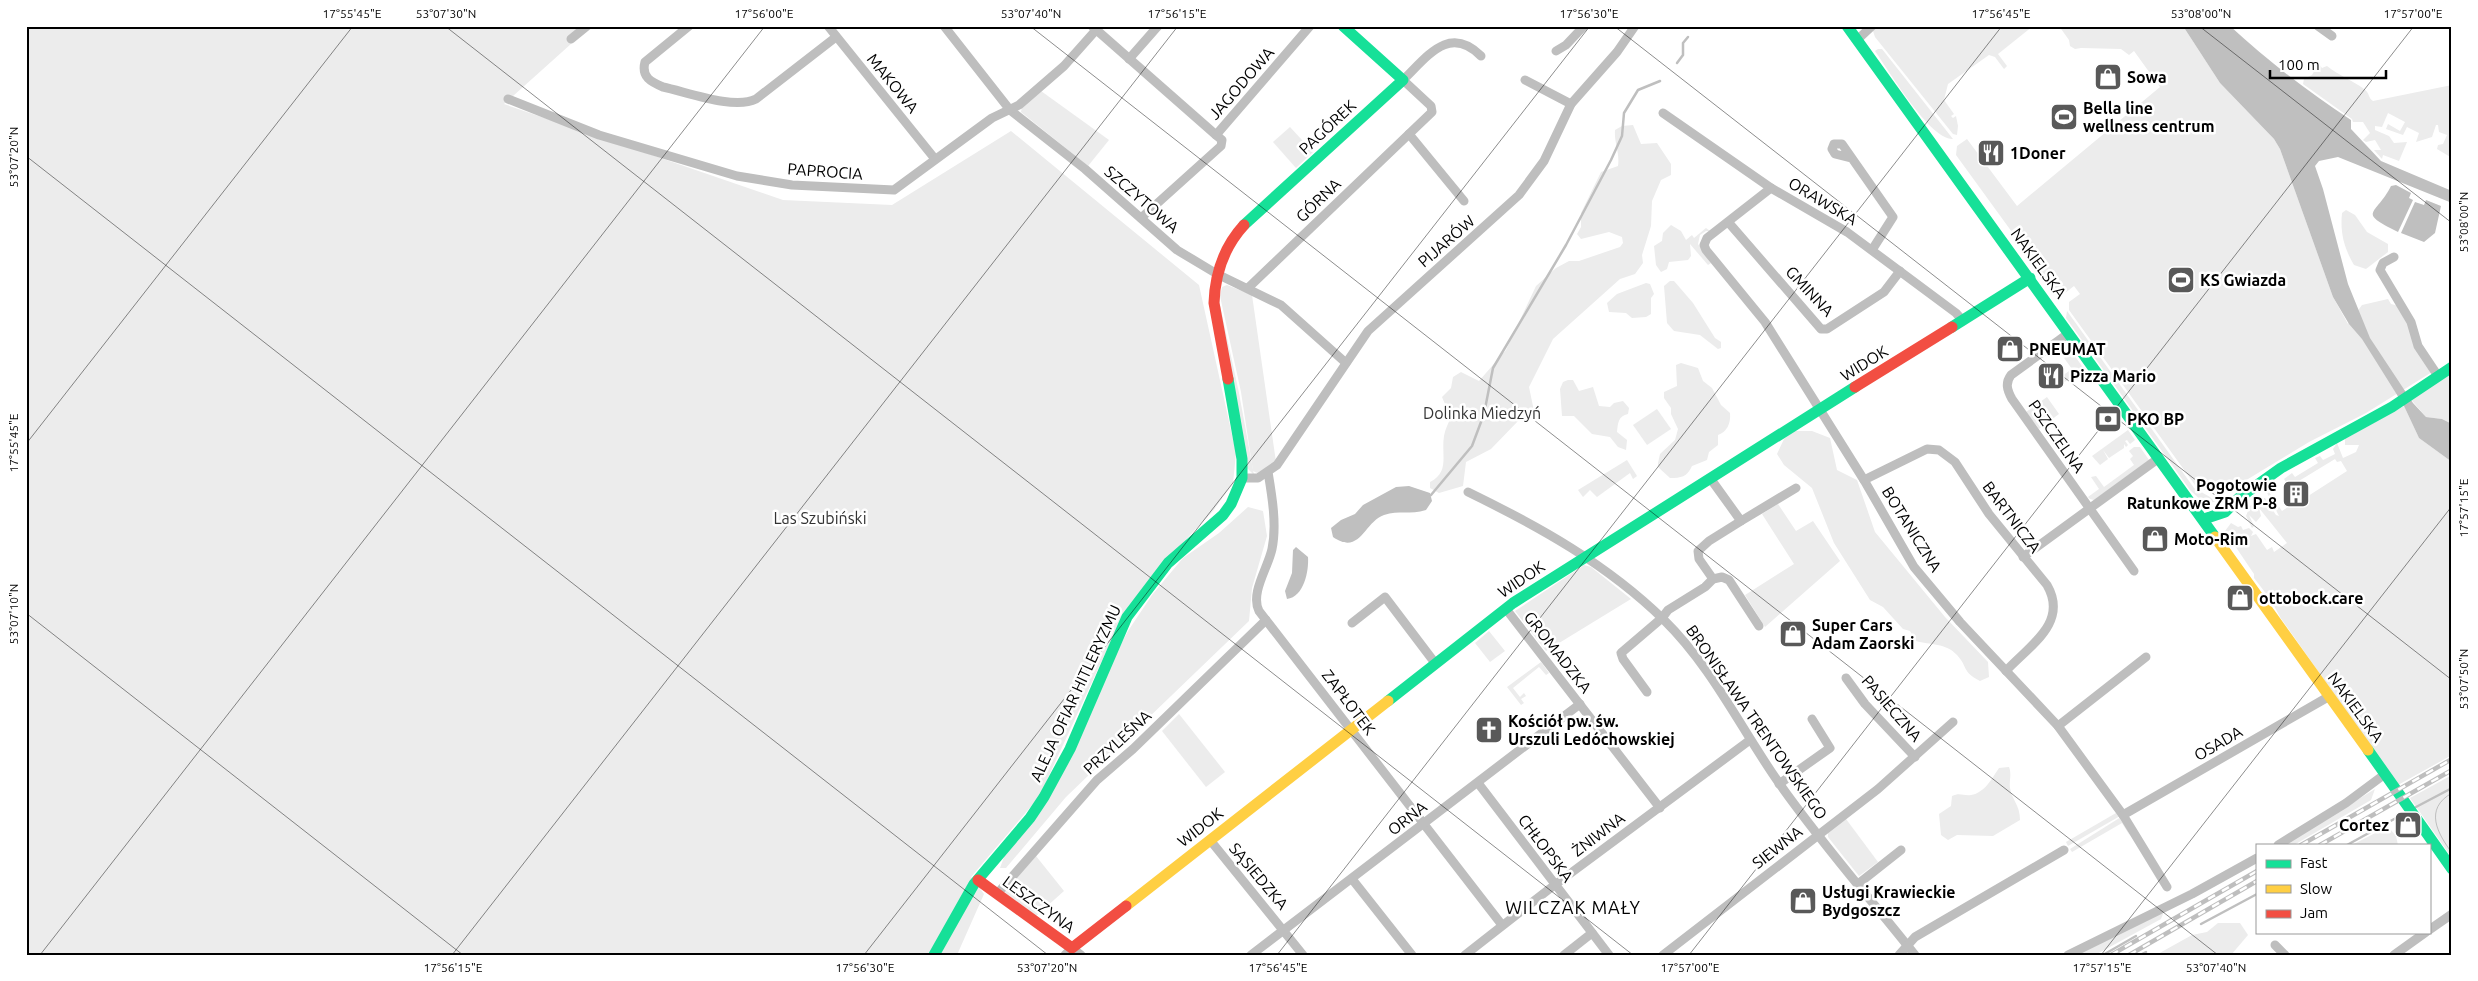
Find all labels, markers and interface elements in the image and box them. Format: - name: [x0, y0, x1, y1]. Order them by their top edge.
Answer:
- text: 17°55'45"E: [323, 7, 382, 20]
- text: 53°07'30"N: [416, 7, 476, 20]
- text: 17°56'00"E: [735, 7, 794, 20]
- text: 53°07'40"N: [1001, 7, 1061, 20]
- text: 17°56'15"E: [1148, 7, 1207, 20]
- text: 17°56'30"E: [1560, 7, 1619, 20]
- text: 17°56'45"E: [1972, 7, 2031, 20]
- text: 53°08'00"N: [2171, 7, 2231, 20]
- text: 17°57'00"E: [2384, 7, 2443, 20]
- street label: JAGODOWA: [1205, 43, 1278, 123]
- scale bar: [2270, 48, 2387, 80]
- street label: MAKOWA: [864, 50, 923, 117]
- text: 100 m: [2278, 56, 2320, 73]
- shop icon: Sowa: [2093, 62, 2123, 92]
- place label: Sowa: [2127, 68, 2167, 86]
- street label: PAGÓREK: [1294, 95, 1359, 158]
- place label: Bella line wellness centrum: [2083, 99, 2215, 135]
- sports icon: Bella line wellness centrum: [2049, 102, 2079, 132]
- text: 53°07'20"N: [7, 127, 20, 187]
- restaurant icon: 1Doner: [1976, 138, 2006, 168]
- place label: 1Doner: [2010, 144, 2066, 162]
- street label: PAPROCIA: [787, 159, 864, 183]
- street label: SZCZYTOWA: [1101, 162, 1183, 236]
- street label: GÓRNA: [1291, 173, 1344, 226]
- street label: ORAWSKA: [1785, 173, 1861, 229]
- text: 53°08'00"N: [2457, 192, 2470, 252]
- street label: PIJARÓW: [1413, 211, 1478, 270]
- street label: NAKIELSKA: [2008, 225, 2071, 302]
- street label: GMINNA: [1782, 262, 1838, 320]
- sports icon: KS Gwiazda: [2166, 265, 2196, 295]
- place label: KS Gwiazda: [2200, 271, 2286, 289]
- shop icon: PNEUMAT: [1995, 334, 2025, 364]
- place label: PNEUMAT: [2029, 340, 2106, 358]
- street label: WIDOK: [1837, 341, 1891, 385]
- restaurant icon: Pizza Mario: [2036, 361, 2066, 391]
- place label: Pizza Mario: [2070, 367, 2156, 385]
- street label: PSZCZELNA: [2025, 396, 2089, 476]
- park label: Dolinka Miedzyń: [1423, 404, 1541, 422]
- bank icon: PKO BP: [2093, 404, 2123, 434]
- place label: PKO BP: [2127, 410, 2184, 428]
- text: 17°55'45"E: [7, 413, 20, 472]
- place label: Pogotowie Ratunkowe ZRM P-8: [2127, 476, 2277, 512]
- street label: BARTNICZA: [1979, 478, 2045, 557]
- text: 17°57'15"E: [2457, 478, 2470, 537]
- building icon: Pogotowie Ratunkowe ZRM P-8: [2281, 479, 2311, 509]
- street label: BOTANICZNA: [1879, 483, 1946, 575]
- park label: Las Szubiński: [773, 509, 867, 527]
- shop icon: Moto-Rim: [2140, 524, 2170, 554]
- place label: Moto-Rim: [2174, 530, 2248, 548]
- street label: WIDOK: [1494, 557, 1548, 601]
- shop icon: ottobock.care: [2225, 583, 2255, 613]
- text: 53°07'10"N: [7, 584, 20, 644]
- place label: ottobock.care: [2259, 589, 2363, 607]
- street label: ALEJA OFIAR HITLERYZMU: [1026, 602, 1124, 784]
- street label: GROMADZKA: [1521, 608, 1596, 697]
- place label: Super Cars Adam Zaorski: [1812, 616, 1915, 652]
- shop icon: Super Cars Adam Zaorski: [1778, 619, 1808, 649]
- street label: BRONISŁAWA TRENTOWSKIEGO: [1683, 621, 1831, 823]
- text: 53°07'50"N: [2457, 649, 2470, 709]
- street label: ZAPŁOTEK: [1319, 666, 1379, 738]
- street label: NAKIELSKA: [2325, 669, 2388, 746]
- street label: PASIECZNA: [1858, 671, 1926, 745]
- street label: PRZYLEŚNA: [1079, 705, 1155, 778]
- place label: Kościół pw. św. Urszuli Ledóchowskiej: [1508, 712, 1675, 748]
- church icon: Kościół pw. św. Urszuli Ledóchowskiej: [1474, 715, 1504, 745]
- street label: OSADA: [2191, 722, 2246, 764]
- street label: ORNA: [1384, 797, 1430, 839]
- street label: WIDOK: [1174, 804, 1226, 850]
- street label: ŻNIWNA: [1568, 808, 1628, 860]
- shop icon: Cortez: [2393, 810, 2423, 840]
- street label: CHŁOPSKA: [1515, 811, 1578, 886]
- place label: Cortez: [2339, 816, 2389, 834]
- street label: SIEWNA: [1749, 822, 1806, 872]
- street label: SĄSIEDZKA: [1226, 839, 1292, 913]
- legend: [2256, 844, 2430, 934]
- text: Fast: [2300, 854, 2328, 871]
- street label: LESZCZYNA: [1000, 872, 1079, 936]
- text: Slow: [2300, 880, 2333, 897]
- place label: Usługi Krawieckie Bydgoszcz: [1822, 883, 1956, 919]
- shop icon: Usługi Krawieckie Bydgoszcz: [1788, 886, 1818, 916]
- district label: WILCZAK MAŁY: [1505, 897, 1641, 917]
- text: Jam: [2300, 904, 2328, 921]
- text: 17°56'15"E: [424, 961, 483, 974]
- text: 17°56'30"E: [836, 961, 895, 974]
- text: 53°07'20"N: [1017, 961, 1077, 974]
- text: 17°56'45"E: [1249, 961, 1308, 974]
- text: 17°57'00"E: [1661, 961, 1720, 974]
- text: 17°57'15"E: [2073, 961, 2132, 974]
- text: 53°07'40"N: [2186, 961, 2246, 974]

